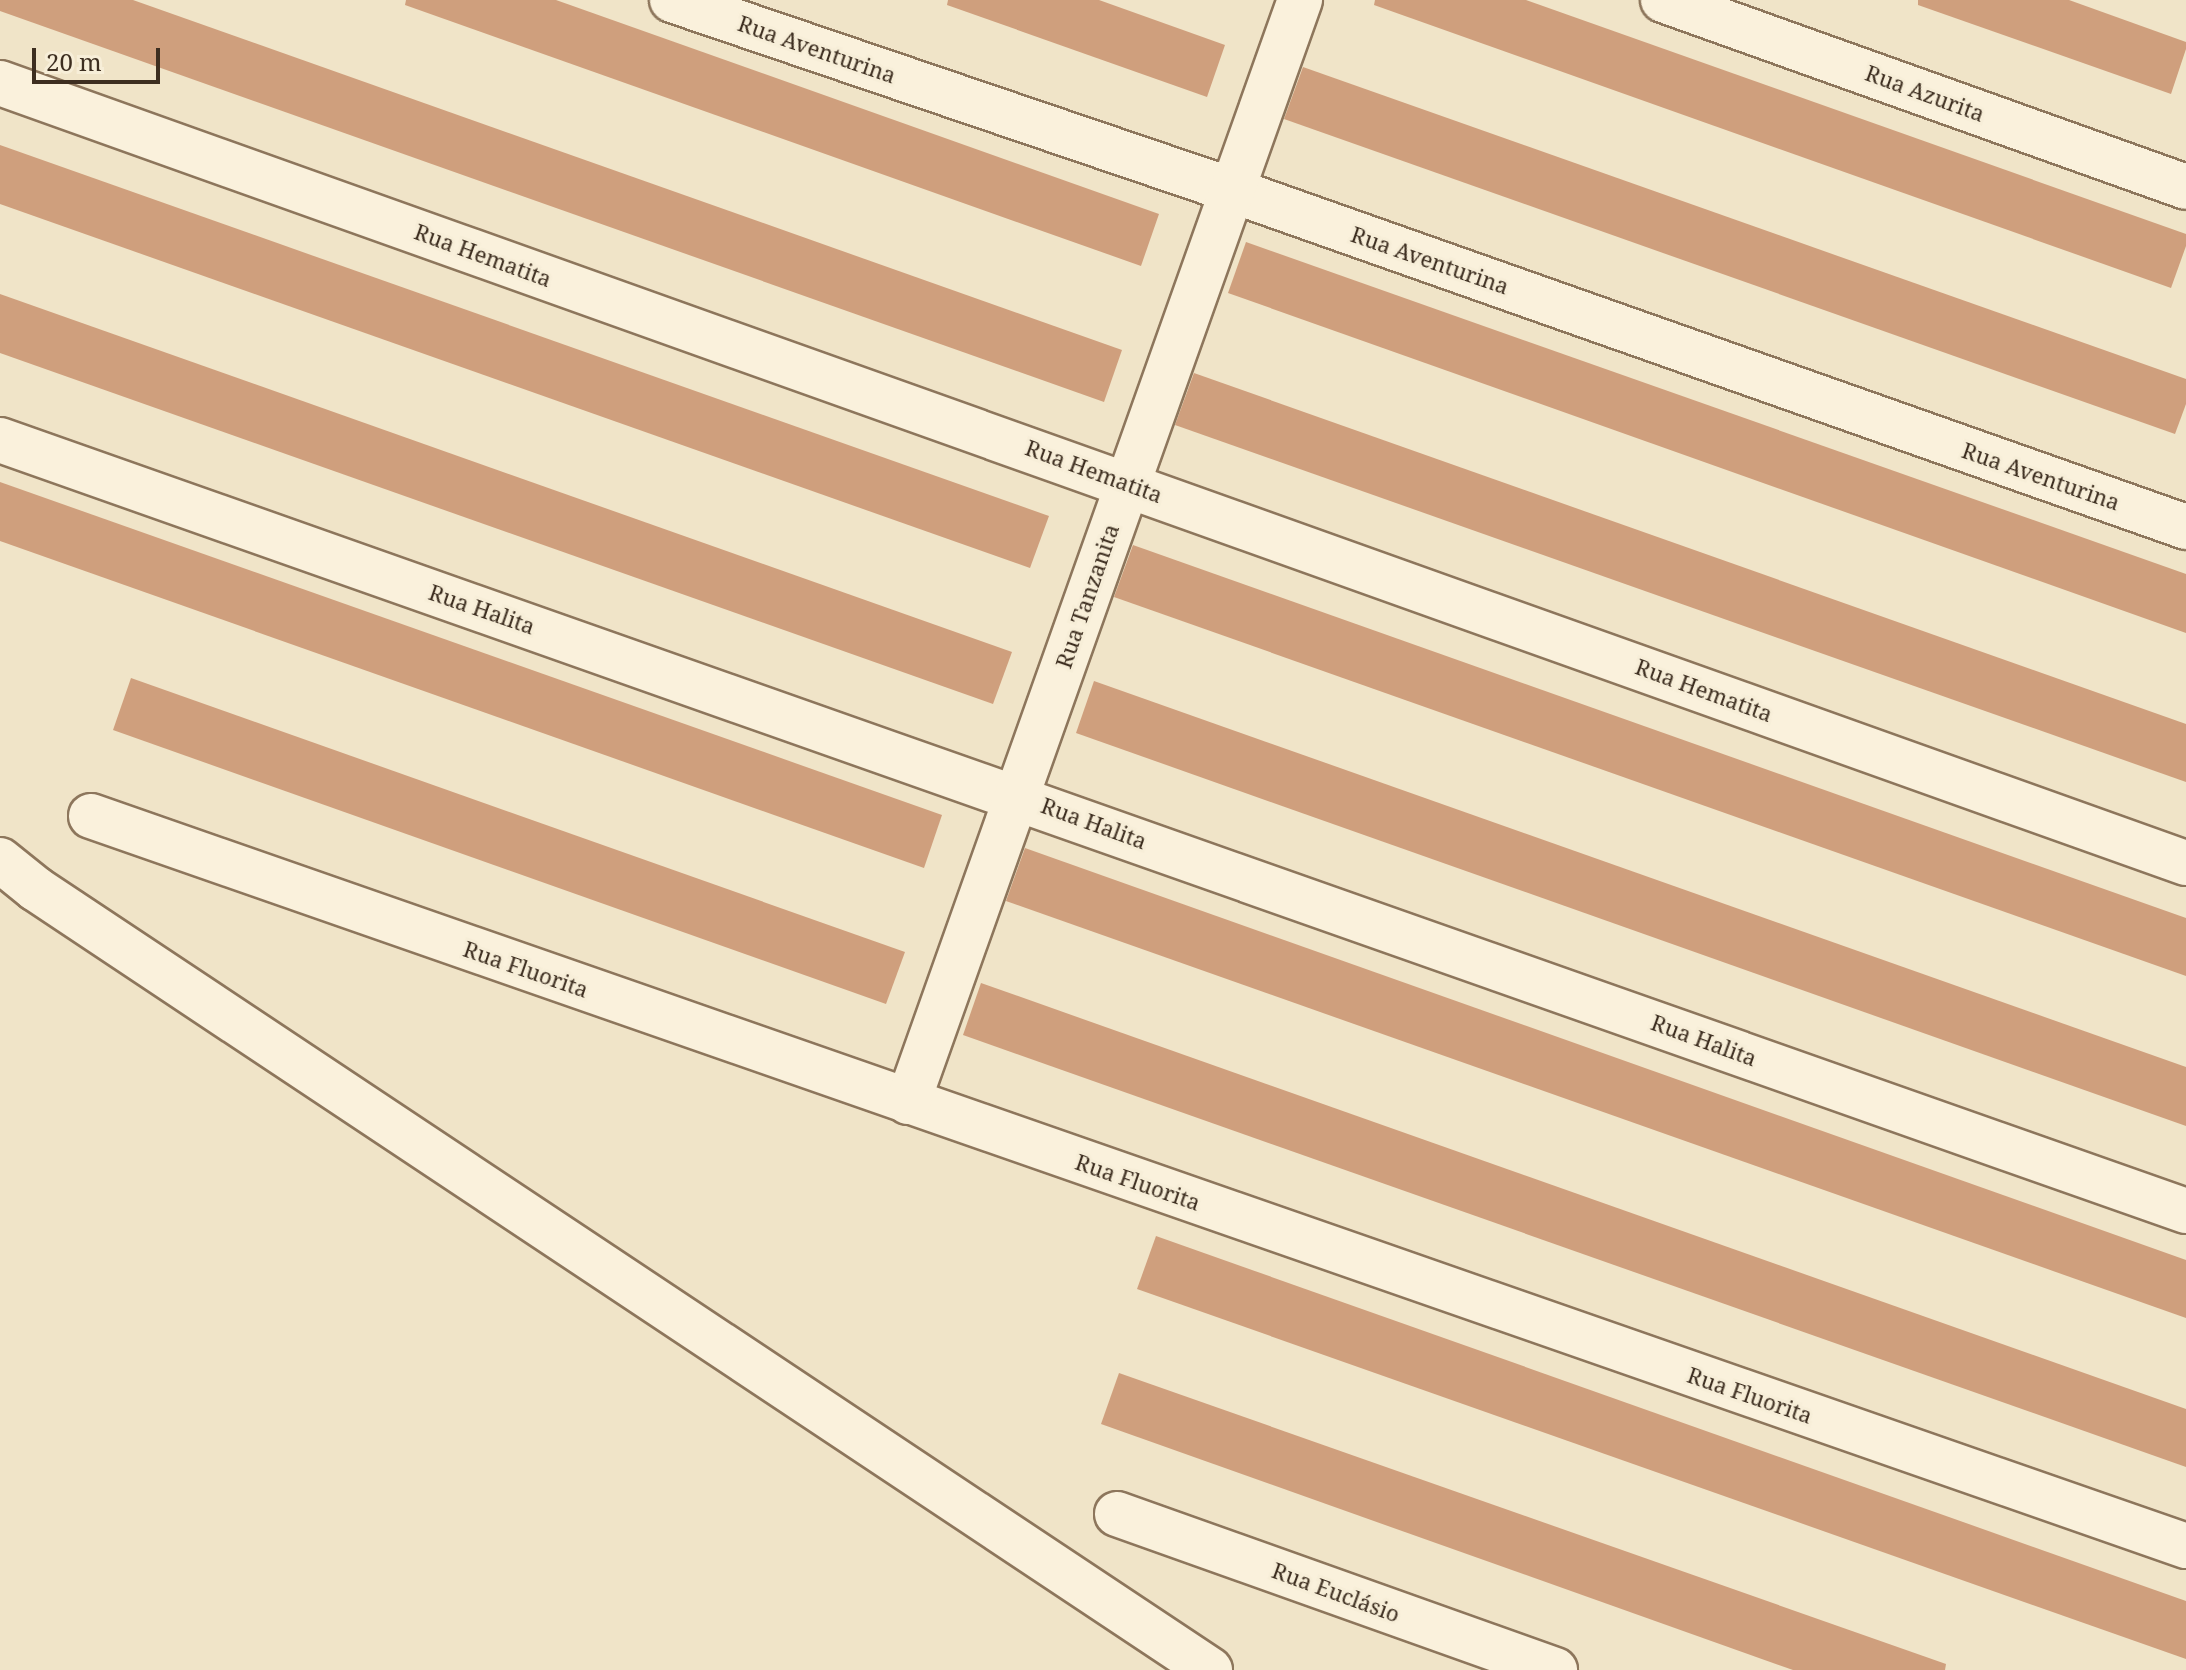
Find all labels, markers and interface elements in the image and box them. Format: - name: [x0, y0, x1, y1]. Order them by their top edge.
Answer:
- street label: Rua Aventurina: [735, 10, 899, 88]
- scale bar: [36, 32, 164, 82]
- text: 20 m: [46, 45, 102, 78]
- street label: Rua Azurita: [1862, 59, 1988, 127]
- street label: Rua Hematita: [411, 218, 555, 292]
- street label: Rua Aventurina: [1348, 221, 1512, 299]
- street label: Rua Hematita: [1022, 434, 1166, 508]
- street label: Rua Aventurina: [1959, 437, 2123, 515]
- street label: Rua Tanzanita: [1050, 520, 1124, 672]
- street label: Rua Halita: [426, 579, 538, 639]
- street label: Rua Hematita: [1632, 653, 1776, 727]
- street label: Rua Halita: [1038, 792, 1150, 854]
- street label: Rua Fluorita: [460, 935, 592, 1003]
- street label: Rua Halita: [1648, 1009, 1760, 1071]
- street label: Rua Fluorita: [1072, 1148, 1204, 1216]
- street label: Rua Fluorita: [1684, 1361, 1816, 1429]
- street label: Rua Euclásio: [1269, 1557, 1403, 1627]

